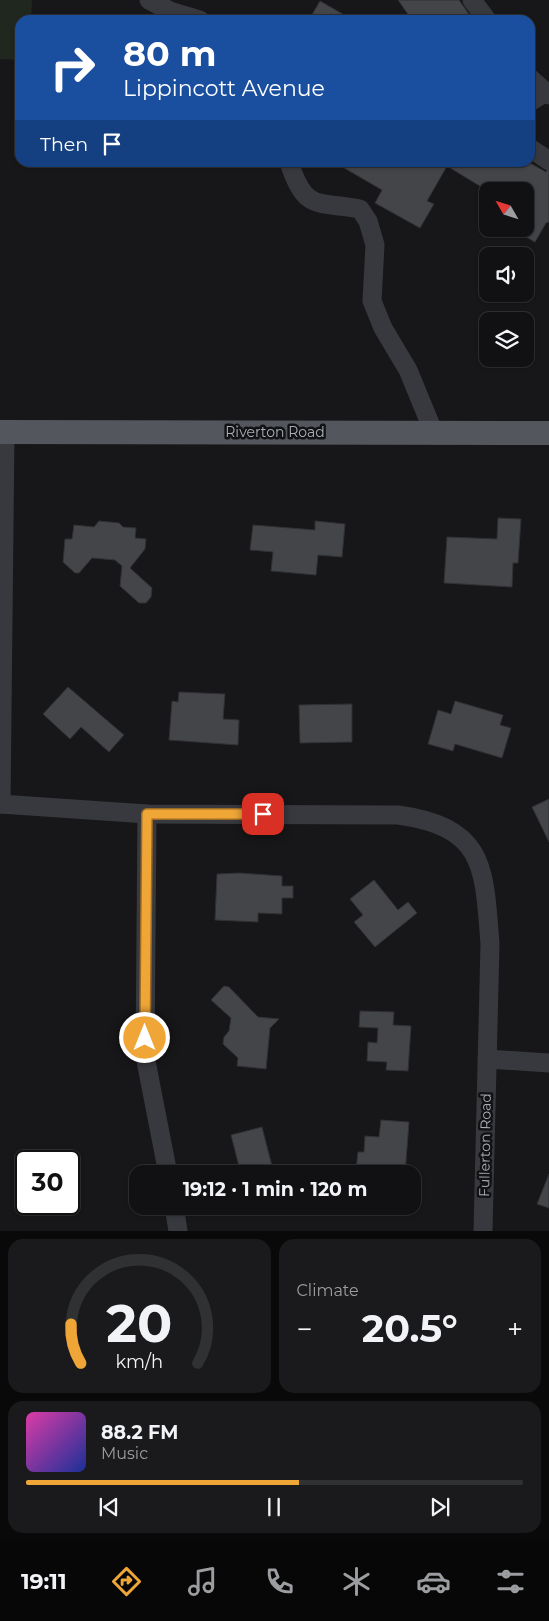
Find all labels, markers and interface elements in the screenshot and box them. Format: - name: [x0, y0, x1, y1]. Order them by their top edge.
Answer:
- text: 80 m: [123, 32, 217, 75]
- icon: right: [40, 35, 105, 100]
- text: Lippincott Avenue: [123, 75, 325, 102]
- icon: arrive: [98, 130, 126, 158]
- text: Then: [40, 133, 88, 156]
- north arrow: [479, 182, 534, 238]
- map controls: [479, 182, 534, 367]
- button: sound: [479, 247, 534, 302]
- button: layers: [479, 312, 534, 367]
- street label: Riverton Road: [225, 423, 325, 441]
- pin: [242, 793, 284, 835]
- icon: arrive: [249, 800, 277, 828]
- position arrow: [118, 1011, 170, 1063]
- street label: Fullerton Road: [475, 1093, 495, 1197]
- speed limit sign: 30: [15, 1150, 80, 1215]
- text: 19:12 · 1 min · 120 m: [183, 1178, 367, 1201]
- text: Climate: [297, 1281, 359, 1300]
- text: 20: [106, 1292, 172, 1355]
- text: 20.5°: [362, 1305, 458, 1352]
- text: −: [297, 1312, 313, 1346]
- text: +: [507, 1312, 523, 1346]
- text: km/h: [115, 1351, 163, 1372]
- text: 88.2 FM: [101, 1421, 178, 1444]
- text: Music: [101, 1444, 148, 1463]
- icon: previous: [95, 1493, 123, 1521]
- icon: pause: [260, 1493, 288, 1521]
- icon: next: [426, 1493, 454, 1521]
- icon: directions: [109, 1564, 144, 1599]
- icon: music: [185, 1564, 220, 1599]
- icon: phone: [262, 1564, 297, 1599]
- icon: climate: [339, 1564, 374, 1599]
- icon: car: [416, 1564, 451, 1599]
- icon: filters: [493, 1564, 528, 1599]
- text: 19:11: [21, 1568, 67, 1595]

